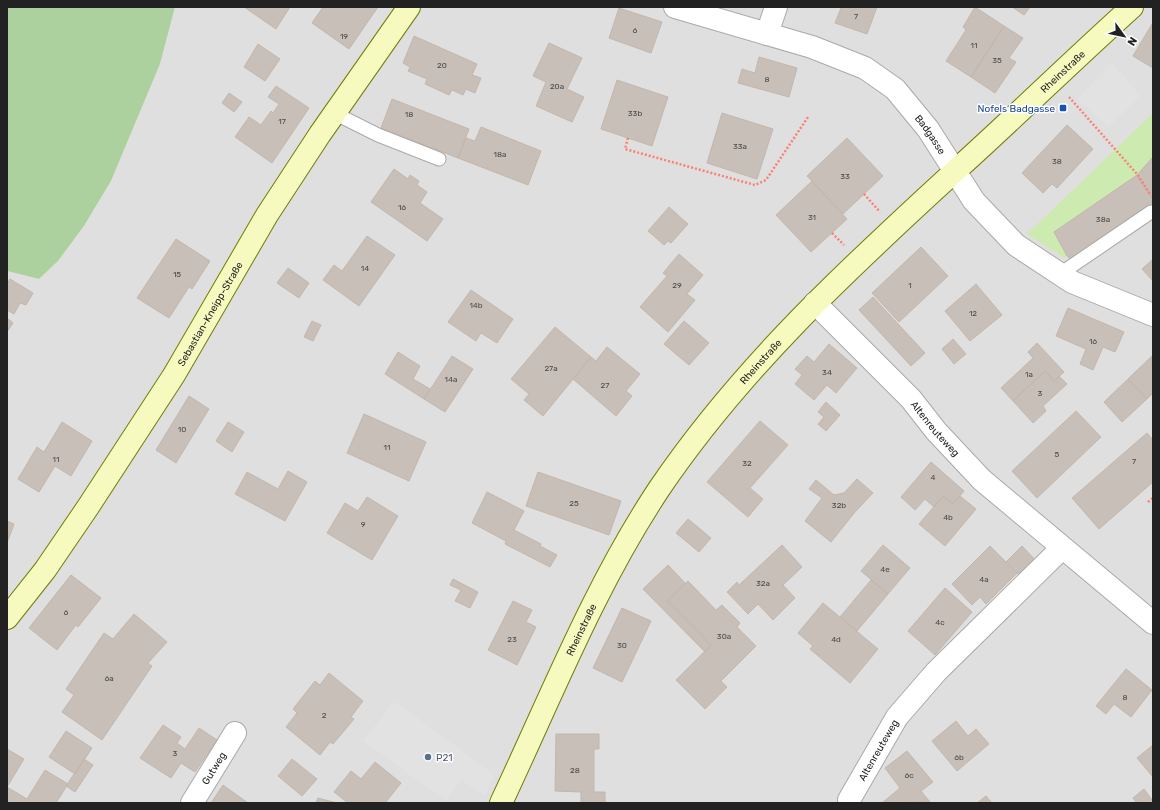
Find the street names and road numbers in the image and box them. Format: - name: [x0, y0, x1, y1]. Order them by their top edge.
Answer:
- street label: Rheinstraße: [1038, 48, 1088, 96]
- street label: Badgasse: [912, 113, 948, 157]
- street label: Sebastian-Kneipp-Straße: [175, 259, 246, 369]
- street label: Rheinstraße: [738, 337, 785, 387]
- street label: Altenreuteweg: [908, 399, 962, 459]
- street label: Rheinstraße: [564, 602, 600, 658]
- street label: Altenreuteweg: [856, 717, 901, 783]
- street label: Gutweg: [200, 750, 229, 787]

